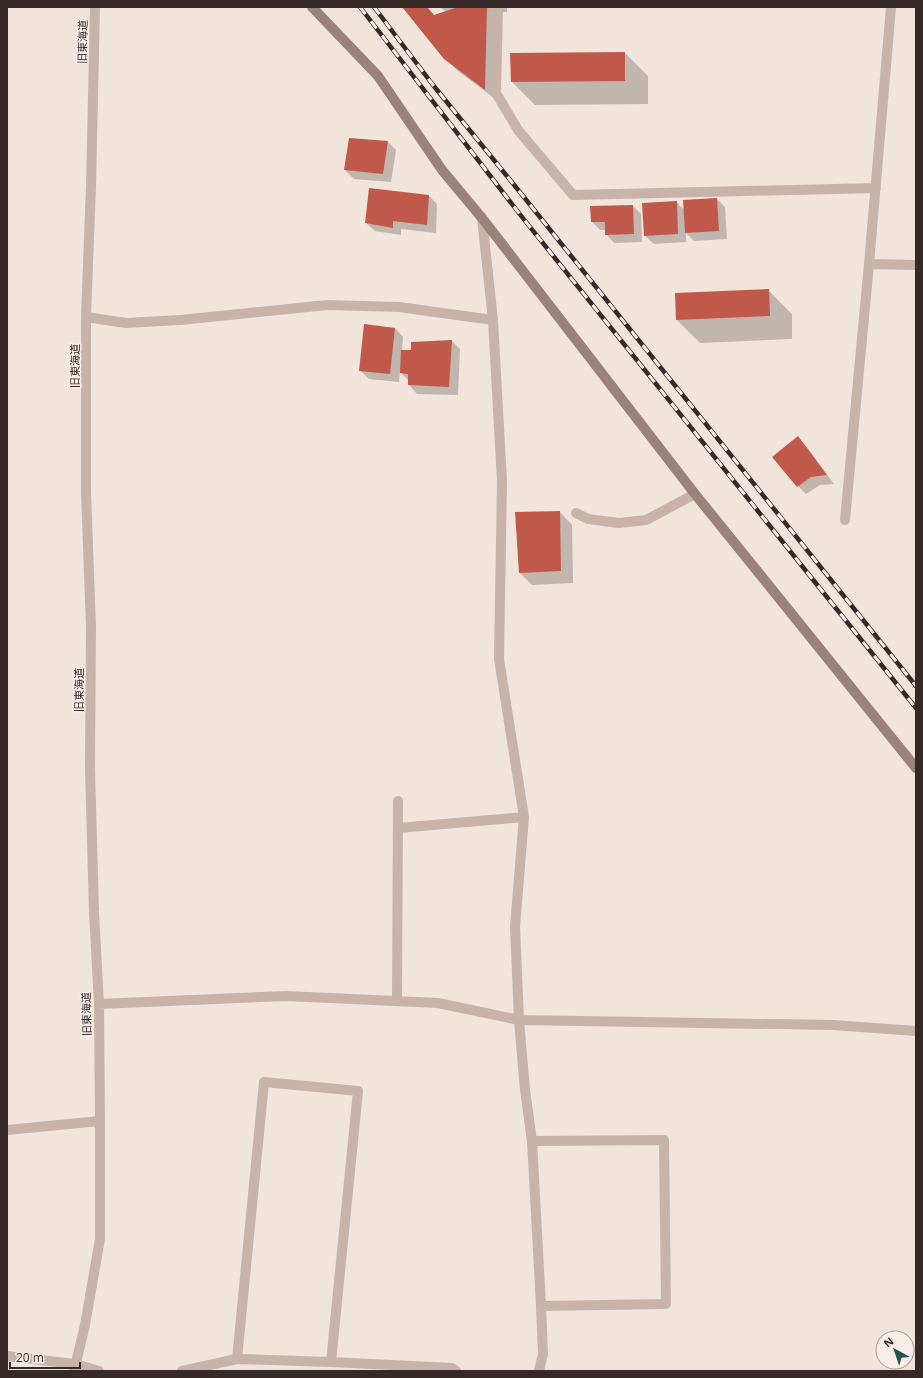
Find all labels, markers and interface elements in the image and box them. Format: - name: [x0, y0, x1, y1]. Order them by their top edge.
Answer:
- street label: 旧東海道: [74, 20, 90, 64]
- street label: 旧東海道: [67, 344, 82, 388]
- street label: 旧東海道: [71, 668, 86, 712]
- street label: 旧東海道: [78, 992, 94, 1036]
- north arrow: [875, 1330, 915, 1370]
- text: N: [880, 1333, 897, 1351]
- scale bar: [10, 1344, 80, 1370]
- text: 20 m: [16, 1349, 44, 1366]

